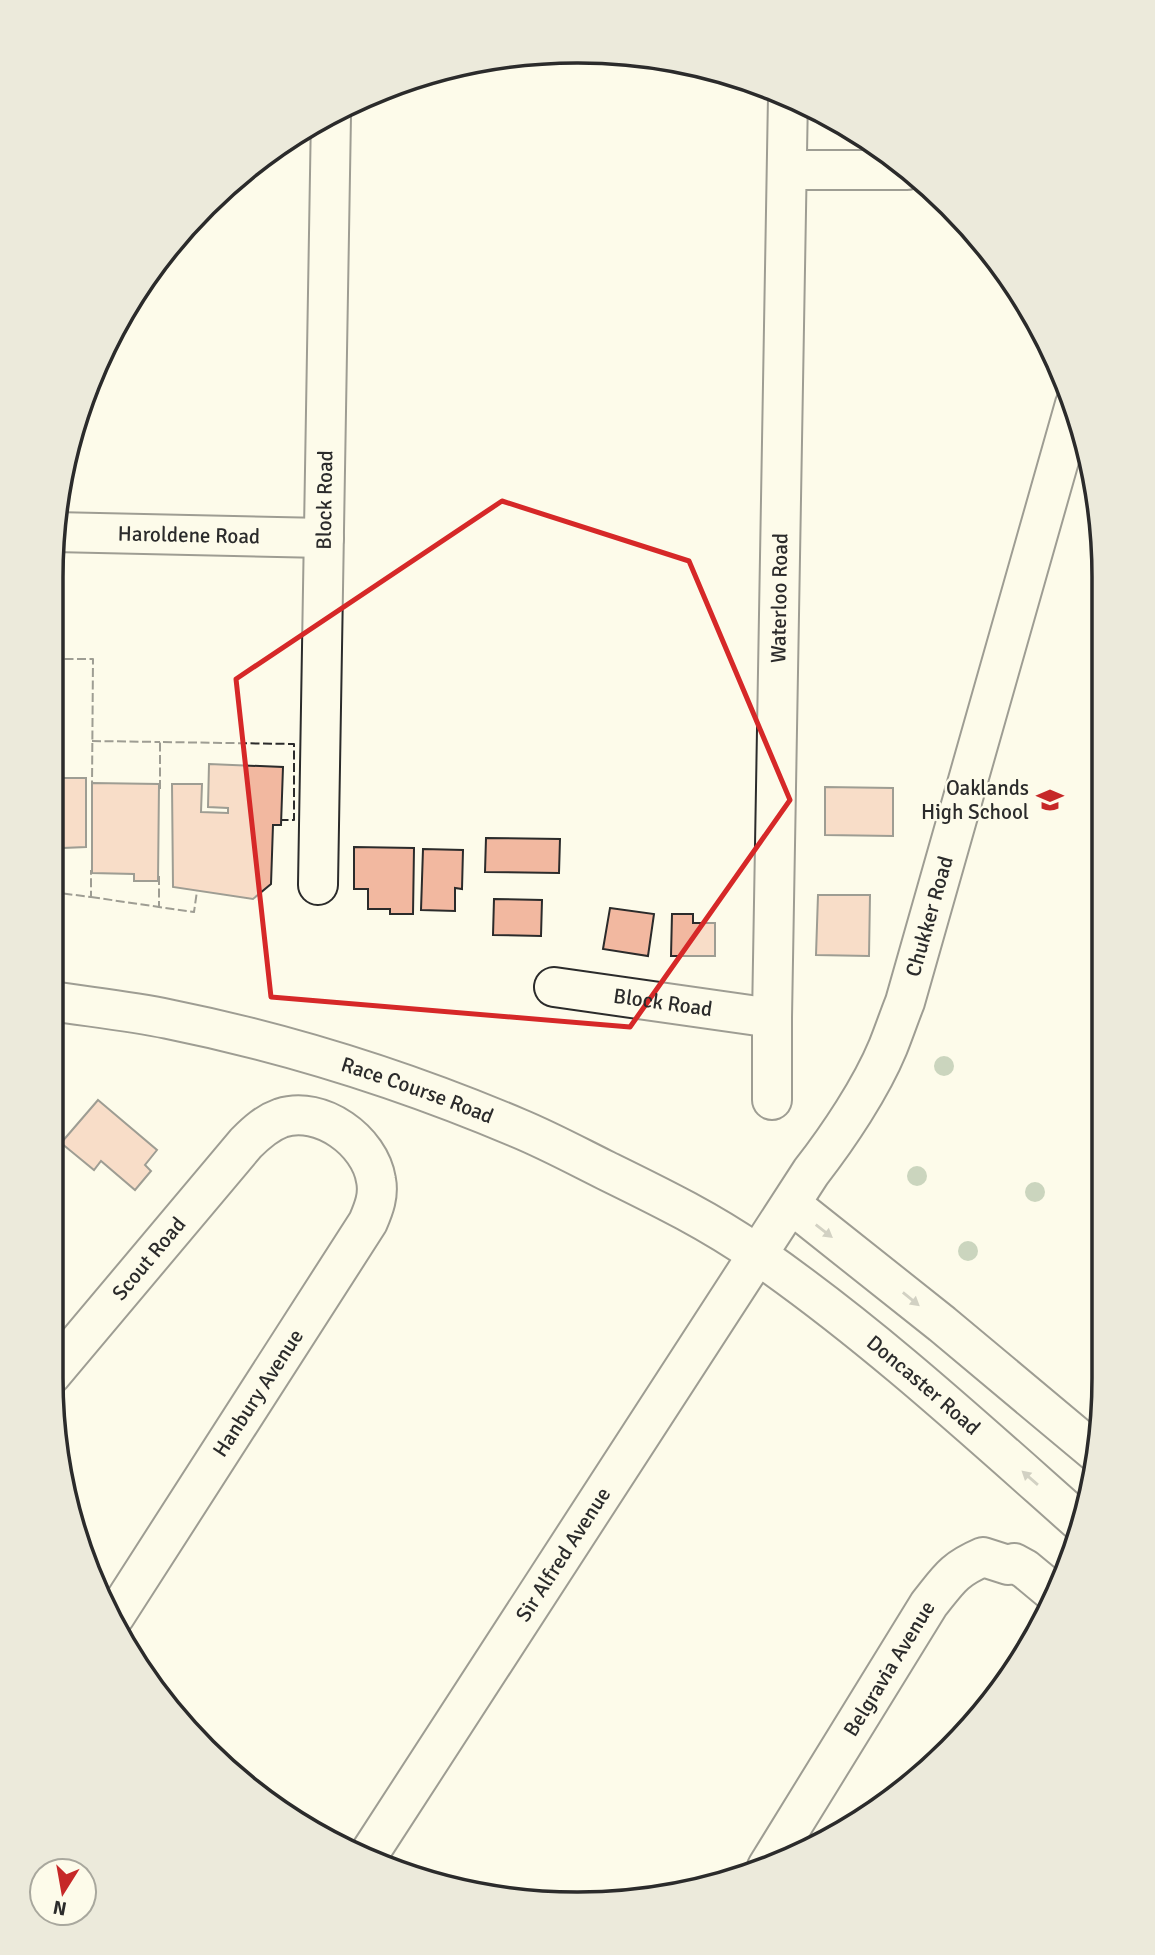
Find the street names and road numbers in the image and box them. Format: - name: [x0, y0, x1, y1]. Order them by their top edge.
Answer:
- street label: Block Road: [311, 450, 338, 550]
- street label: Haroldene Road: [118, 520, 260, 550]
- street label: Waterloo Road: [765, 533, 793, 663]
- street label: Chukker Road: [900, 853, 959, 980]
- street label: Block Road: [612, 983, 714, 1022]
- street label: Race Course Road: [338, 1051, 497, 1129]
- street label: Scout Road: [106, 1212, 191, 1306]
- street label: Hanbury Avenue: [207, 1324, 309, 1462]
- street label: Doncaster Road: [862, 1329, 986, 1441]
- street label: Sir Alfred Avenue: [510, 1482, 616, 1627]
- street label: Belgravia Avenue: [838, 1596, 941, 1741]

